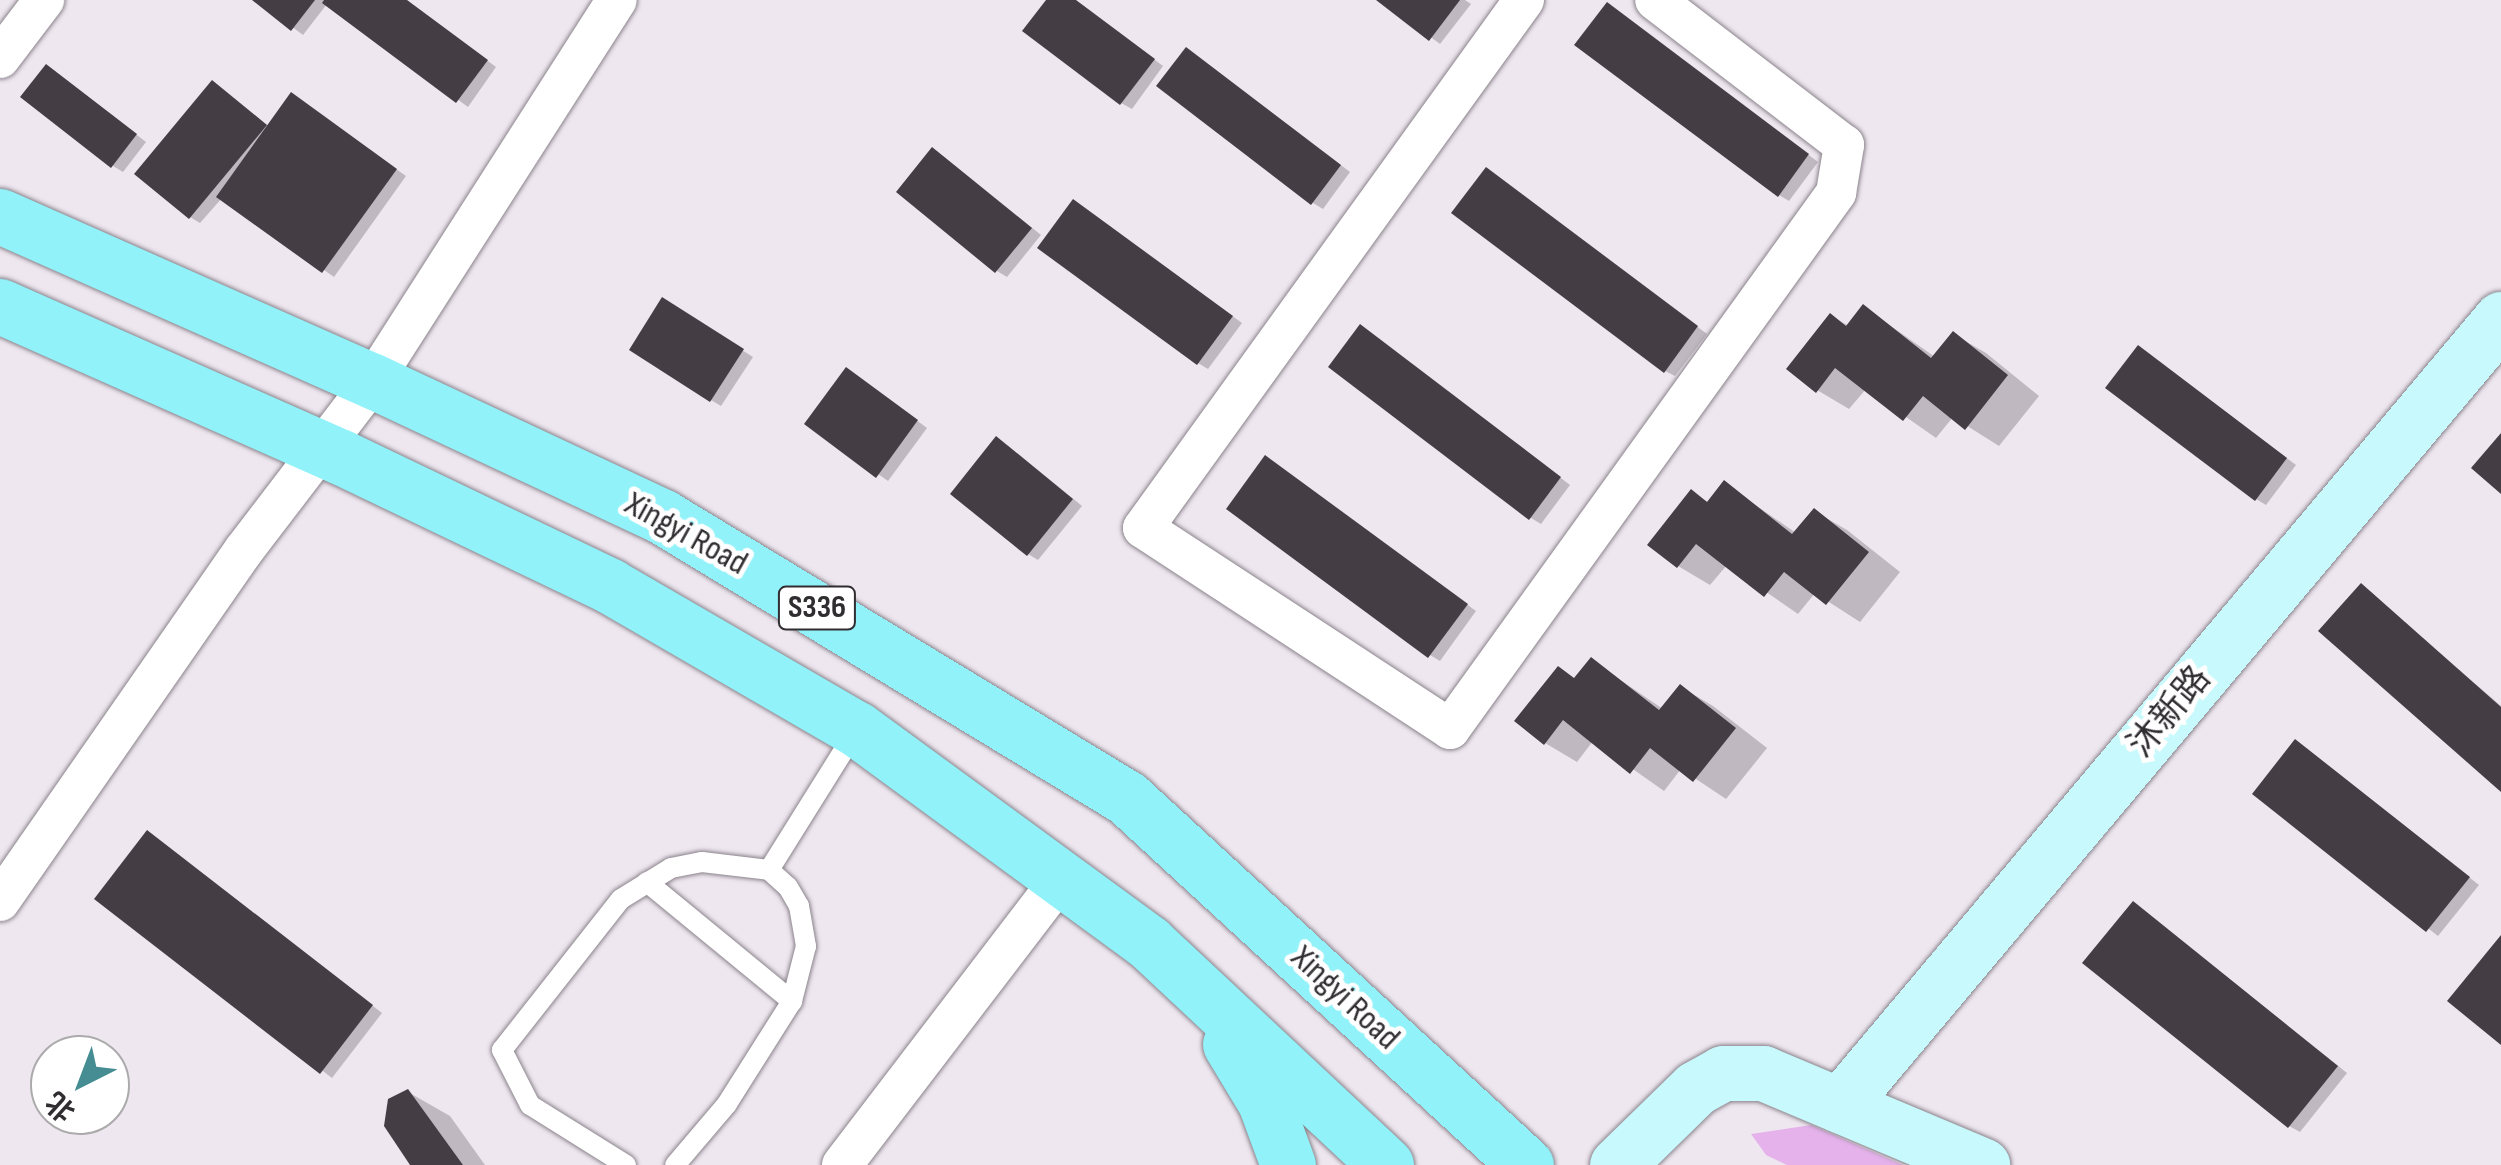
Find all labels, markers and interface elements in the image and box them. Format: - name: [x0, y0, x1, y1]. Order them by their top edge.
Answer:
- street label: Xingyi Road: [617, 483, 755, 585]
- road number: S336: [777, 581, 857, 635]
- street label: 沐新路: [2120, 658, 2220, 766]
- street label: Xingyi Road: [1282, 937, 1408, 1059]
- north arrow: [30, 1035, 130, 1135]
- text: 北: [39, 1085, 82, 1128]

